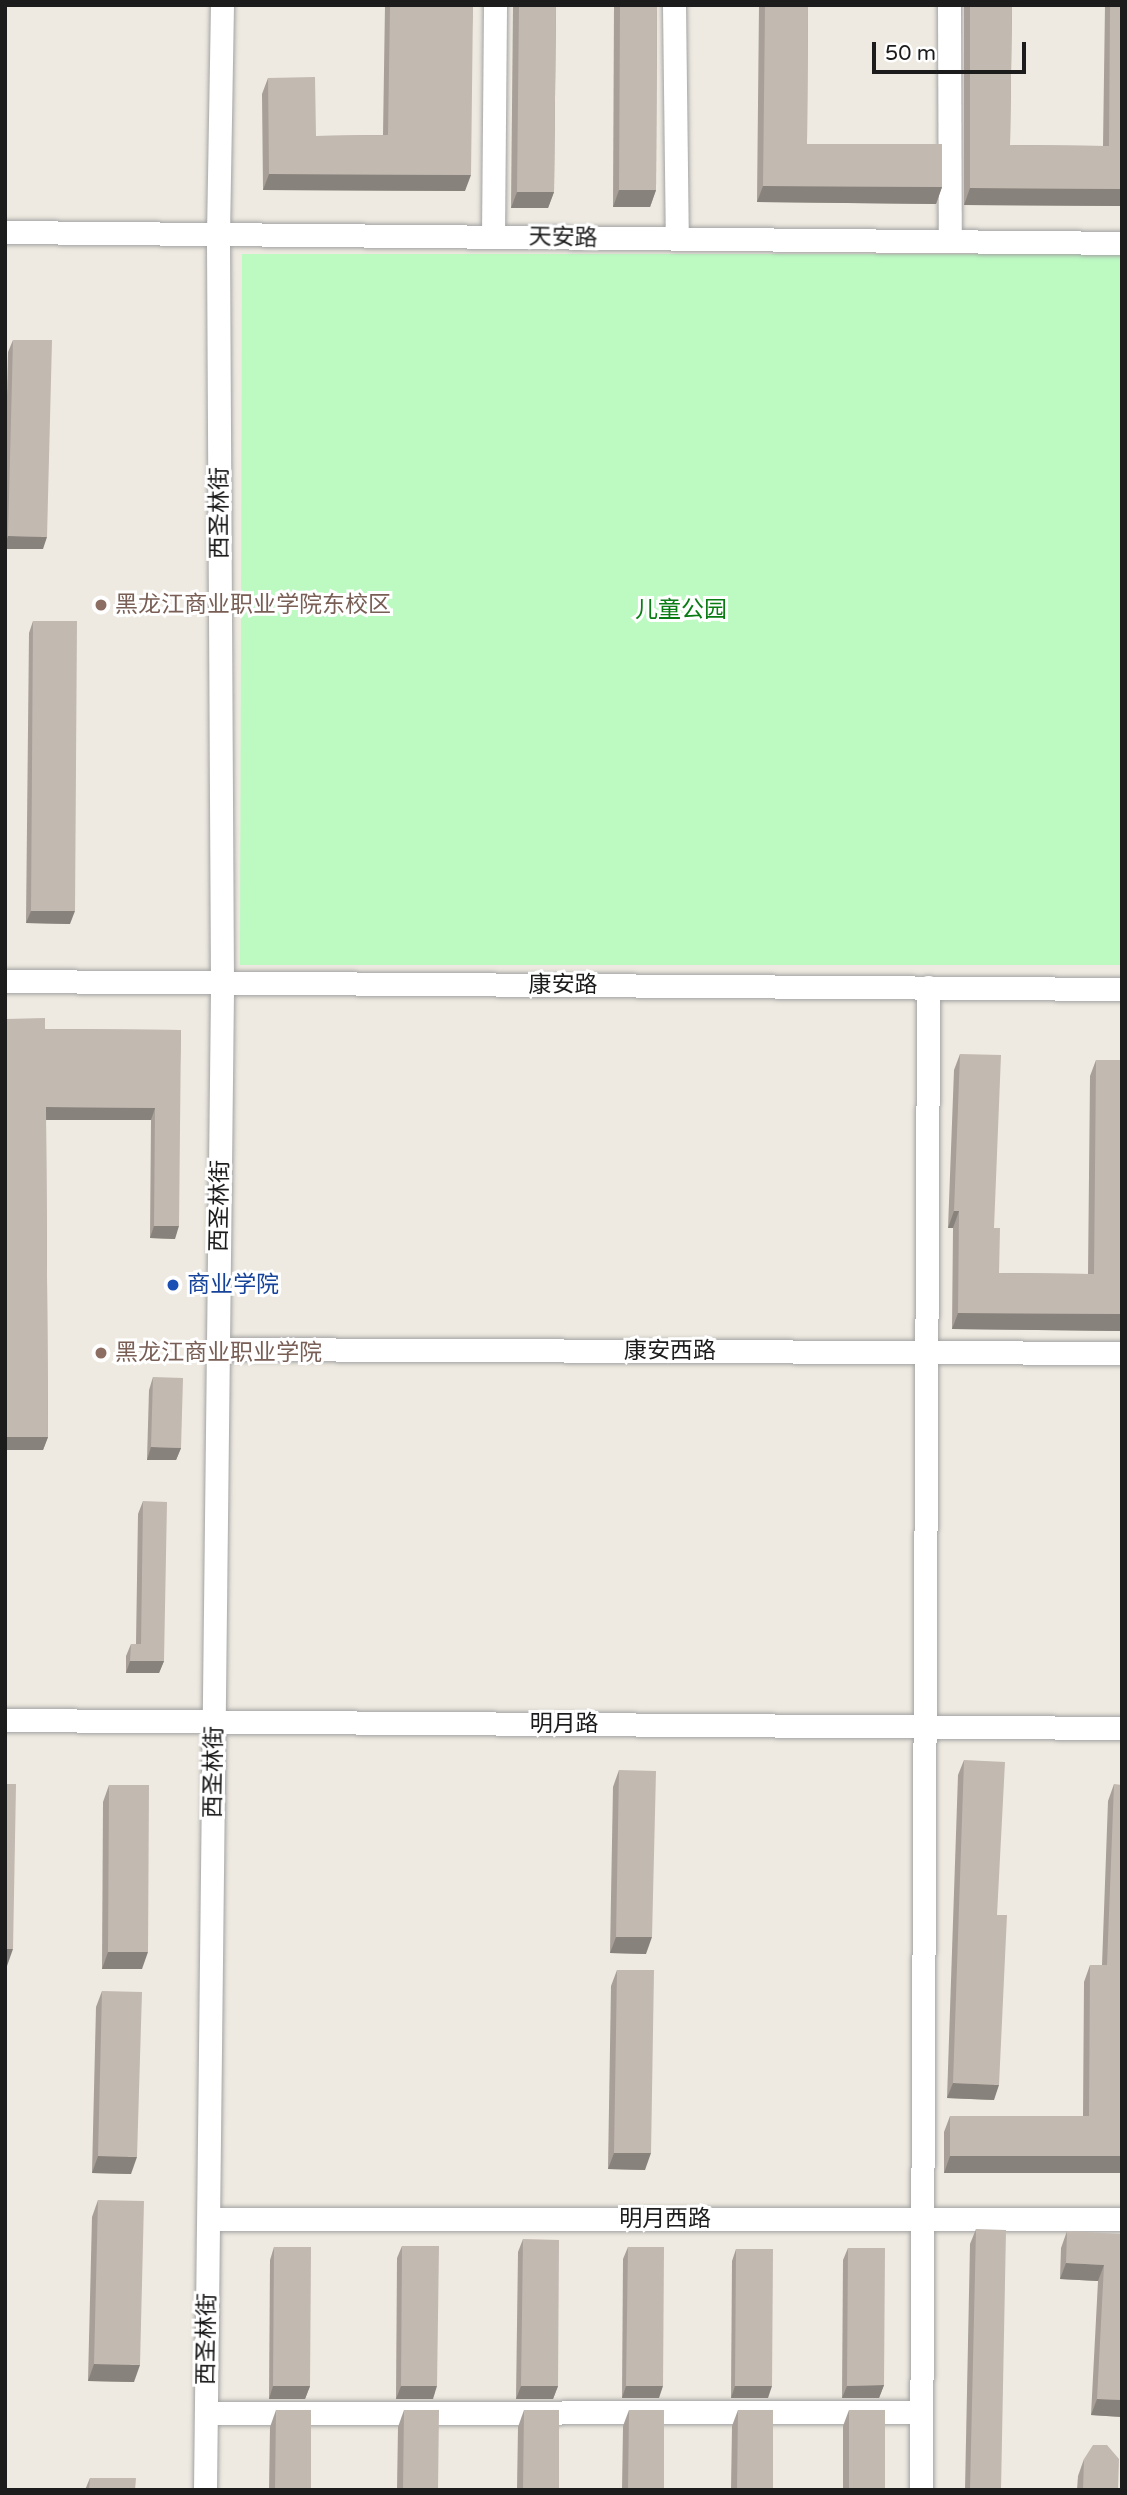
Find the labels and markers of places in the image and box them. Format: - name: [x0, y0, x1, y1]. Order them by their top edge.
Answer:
- place label: 黑龙江商业职业学院东校区: [115, 591, 391, 619]
- marker: 黑龙江商业职业学院东校区: [93, 597, 109, 613]
- place label: 商业学院: [187, 1271, 279, 1299]
- marker: 商业学院: [165, 1277, 181, 1293]
- place label: 黑龙江商业职业学院: [115, 1339, 322, 1367]
- marker: 黑龙江商业职业学院: [93, 1345, 109, 1361]

